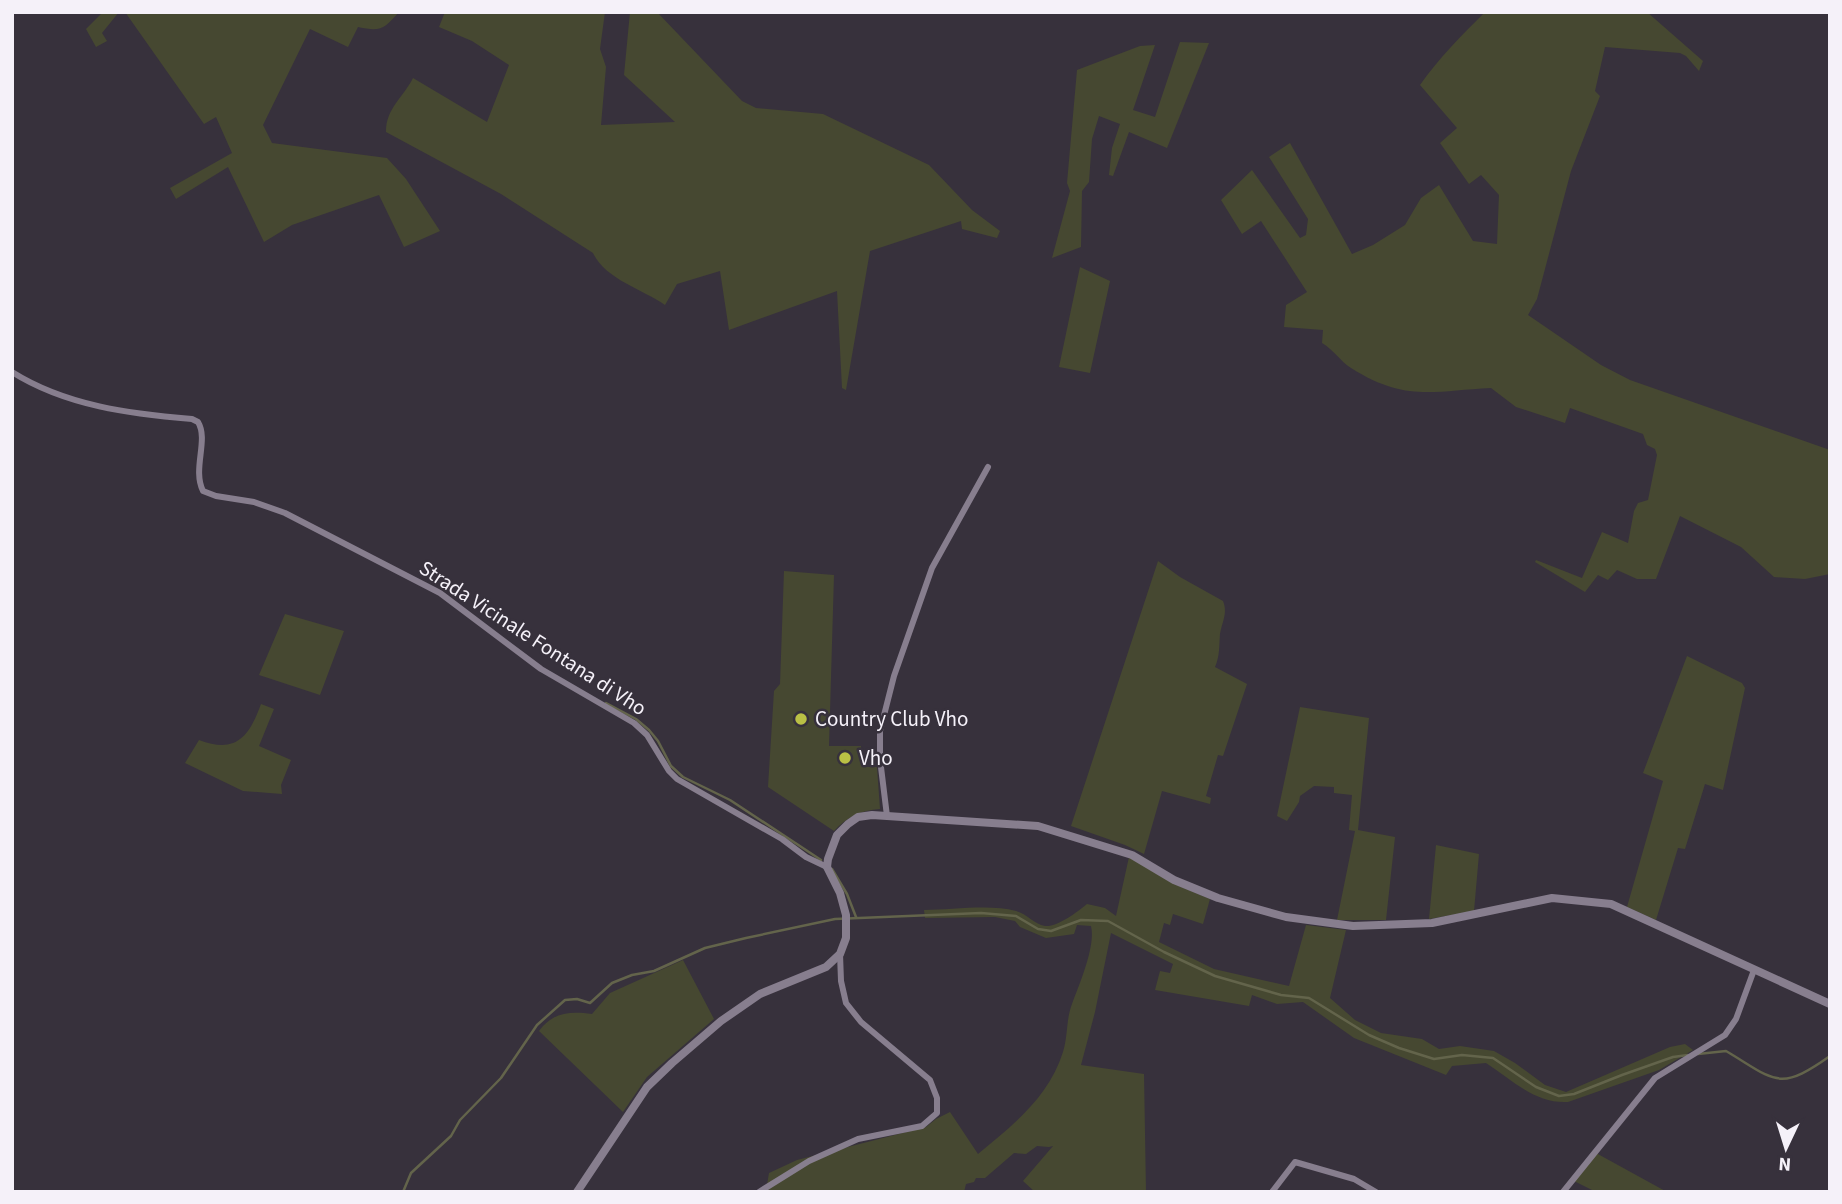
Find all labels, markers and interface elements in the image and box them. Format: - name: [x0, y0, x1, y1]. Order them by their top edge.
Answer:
- street label: Strada Vicinale Fontana di Vho: [413, 553, 653, 723]
- place label: Country Club Vho: [815, 704, 968, 734]
- marker: Country Club Vho: [793, 711, 809, 727]
- place label: Vho: [859, 743, 893, 773]
- marker: Vho: [837, 750, 853, 766]
- north arrow: [1751, 1113, 1821, 1183]
- text: N: [1778, 1150, 1792, 1177]

